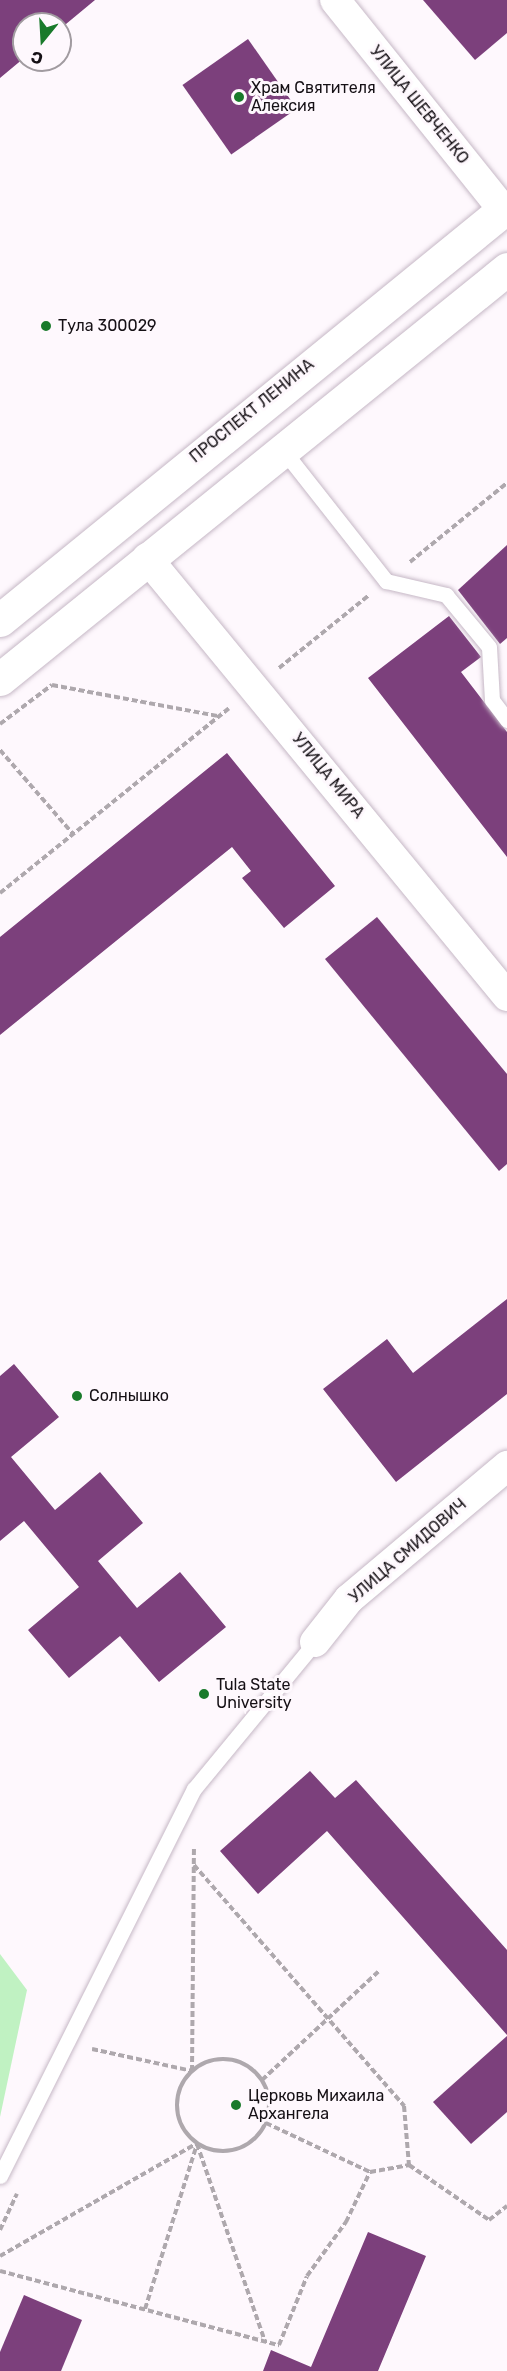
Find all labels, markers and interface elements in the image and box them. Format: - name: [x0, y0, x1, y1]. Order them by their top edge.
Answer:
- north arrow: [12, 12, 72, 72]
- street label: УЛИЦА ШЕВЧЕНКО: [366, 42, 472, 168]
- text: С: [29, 47, 45, 68]
- place label: Храм Святителя Алексия: [251, 78, 376, 116]
- marker: Храм Святителя Алексия: [232, 90, 246, 104]
- place label: Тула 300029: [58, 316, 157, 336]
- marker: Тула 300029: [39, 319, 53, 333]
- street label: ПРОСПЕКТ ЛЕНИНА: [186, 355, 318, 467]
- street label: УЛИЦА МИРА: [288, 730, 368, 822]
- place label: Солнышко: [89, 1386, 169, 1406]
- marker: Солнышко: [70, 1389, 84, 1403]
- street label: УЛИЦА СМИДОВИЧ: [346, 1495, 470, 1607]
- place label: Tula State University: [216, 1675, 292, 1713]
- marker: Tula State University: [197, 1687, 211, 1701]
- place label: Церковь Михаила Архангела: [248, 2086, 384, 2124]
- marker: Церковь Михаила Архангела: [229, 2098, 243, 2112]

